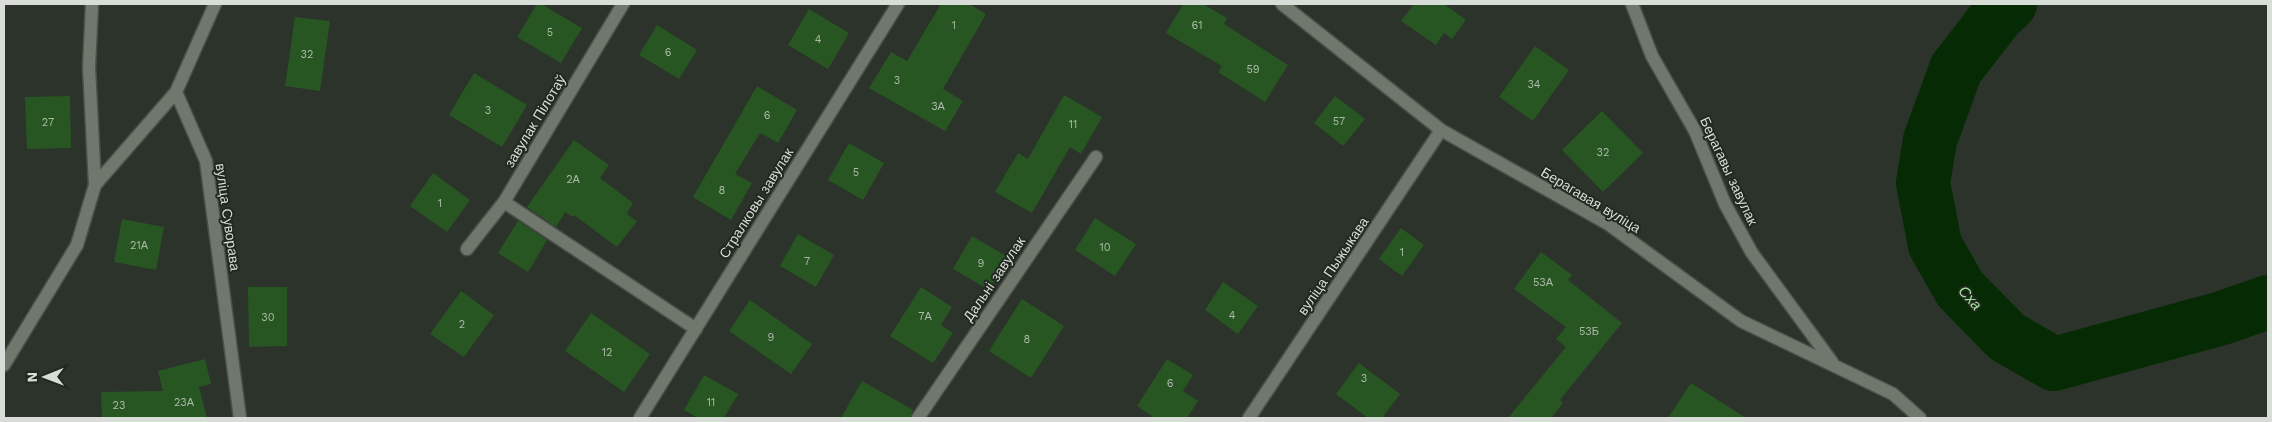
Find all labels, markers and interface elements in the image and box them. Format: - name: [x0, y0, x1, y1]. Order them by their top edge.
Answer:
- house number: 1: [952, 19, 956, 32]
- house number: 61: [1192, 19, 1202, 32]
- house number: 5: [547, 26, 553, 39]
- house number: 4: [815, 33, 822, 46]
- house number: 6: [665, 46, 672, 59]
- house number: 32: [301, 48, 313, 61]
- house number: 59: [1246, 63, 1260, 76]
- street label: завулак Пілотаў: [501, 72, 569, 170]
- house number: 3: [894, 74, 900, 87]
- house number: 34: [1527, 78, 1541, 91]
- house number: 3А: [931, 100, 946, 113]
- house number: 3: [485, 104, 491, 117]
- house number: 6: [764, 109, 771, 122]
- street label: Берагавы завулак: [1697, 114, 1761, 228]
- house number: 57: [1333, 115, 1345, 128]
- house number: 27: [42, 116, 54, 129]
- house number: 11: [1069, 118, 1077, 131]
- street label: Стралковы завулак: [716, 144, 797, 261]
- house number: 32: [1597, 146, 1609, 159]
- street label: вуліца Суворава: [213, 162, 244, 272]
- street label: Берагавая вуліца: [1538, 164, 1644, 236]
- house number: 5: [853, 166, 859, 179]
- house number: 2А: [566, 173, 581, 186]
- house number: 8: [719, 184, 726, 197]
- house number: 1: [438, 197, 442, 210]
- street label: вуліца Пыжыкава: [1294, 214, 1372, 318]
- street label: Дальні завулак: [960, 233, 1029, 324]
- house number: 21А: [130, 239, 149, 252]
- house number: 10: [1099, 241, 1111, 254]
- house number: 1: [1400, 246, 1404, 259]
- house number: 7: [804, 255, 810, 268]
- house number: 9: [978, 257, 985, 270]
- house number: 53А: [1533, 276, 1554, 289]
- water label: Сха: [1954, 282, 1986, 314]
- house number: 4: [1229, 309, 1236, 322]
- house number: 7А: [918, 310, 932, 323]
- house number: 30: [261, 311, 275, 324]
- house number: 2: [459, 318, 465, 331]
- house number: 53Б: [1579, 325, 1599, 338]
- house number: 9: [768, 331, 775, 344]
- house number: 8: [1024, 333, 1031, 346]
- house number: 12: [602, 346, 612, 359]
- north arrow: [20, 352, 70, 402]
- text: N: [24, 372, 40, 383]
- house number: 3: [1361, 372, 1367, 385]
- house number: 6: [1167, 377, 1174, 390]
- house number: 23А: [174, 396, 195, 409]
- house number: 11: [707, 396, 715, 409]
- house number: 23: [113, 399, 125, 412]

